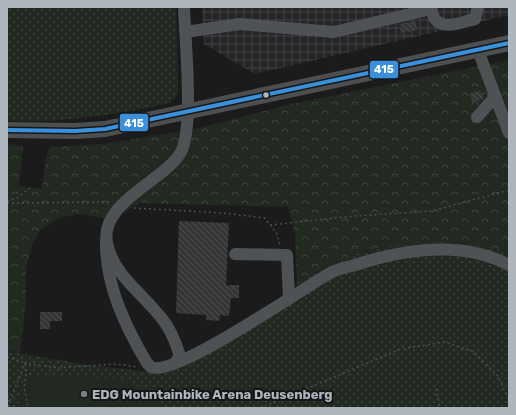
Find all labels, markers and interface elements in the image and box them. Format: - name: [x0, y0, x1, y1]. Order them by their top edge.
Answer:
- line badge: 415: [369, 60, 399, 79]
- text: 415: [374, 63, 394, 76]
- unlabelled marker: [261, 90, 271, 100]
- line badge: 415: [119, 113, 149, 132]
- text: 415: [124, 117, 144, 130]
- place label: EDG Mountainbike Arena Deusenberg: [92, 387, 333, 402]
- marker: EDG Mountainbike Arena Deusenberg: [79, 389, 89, 399]

